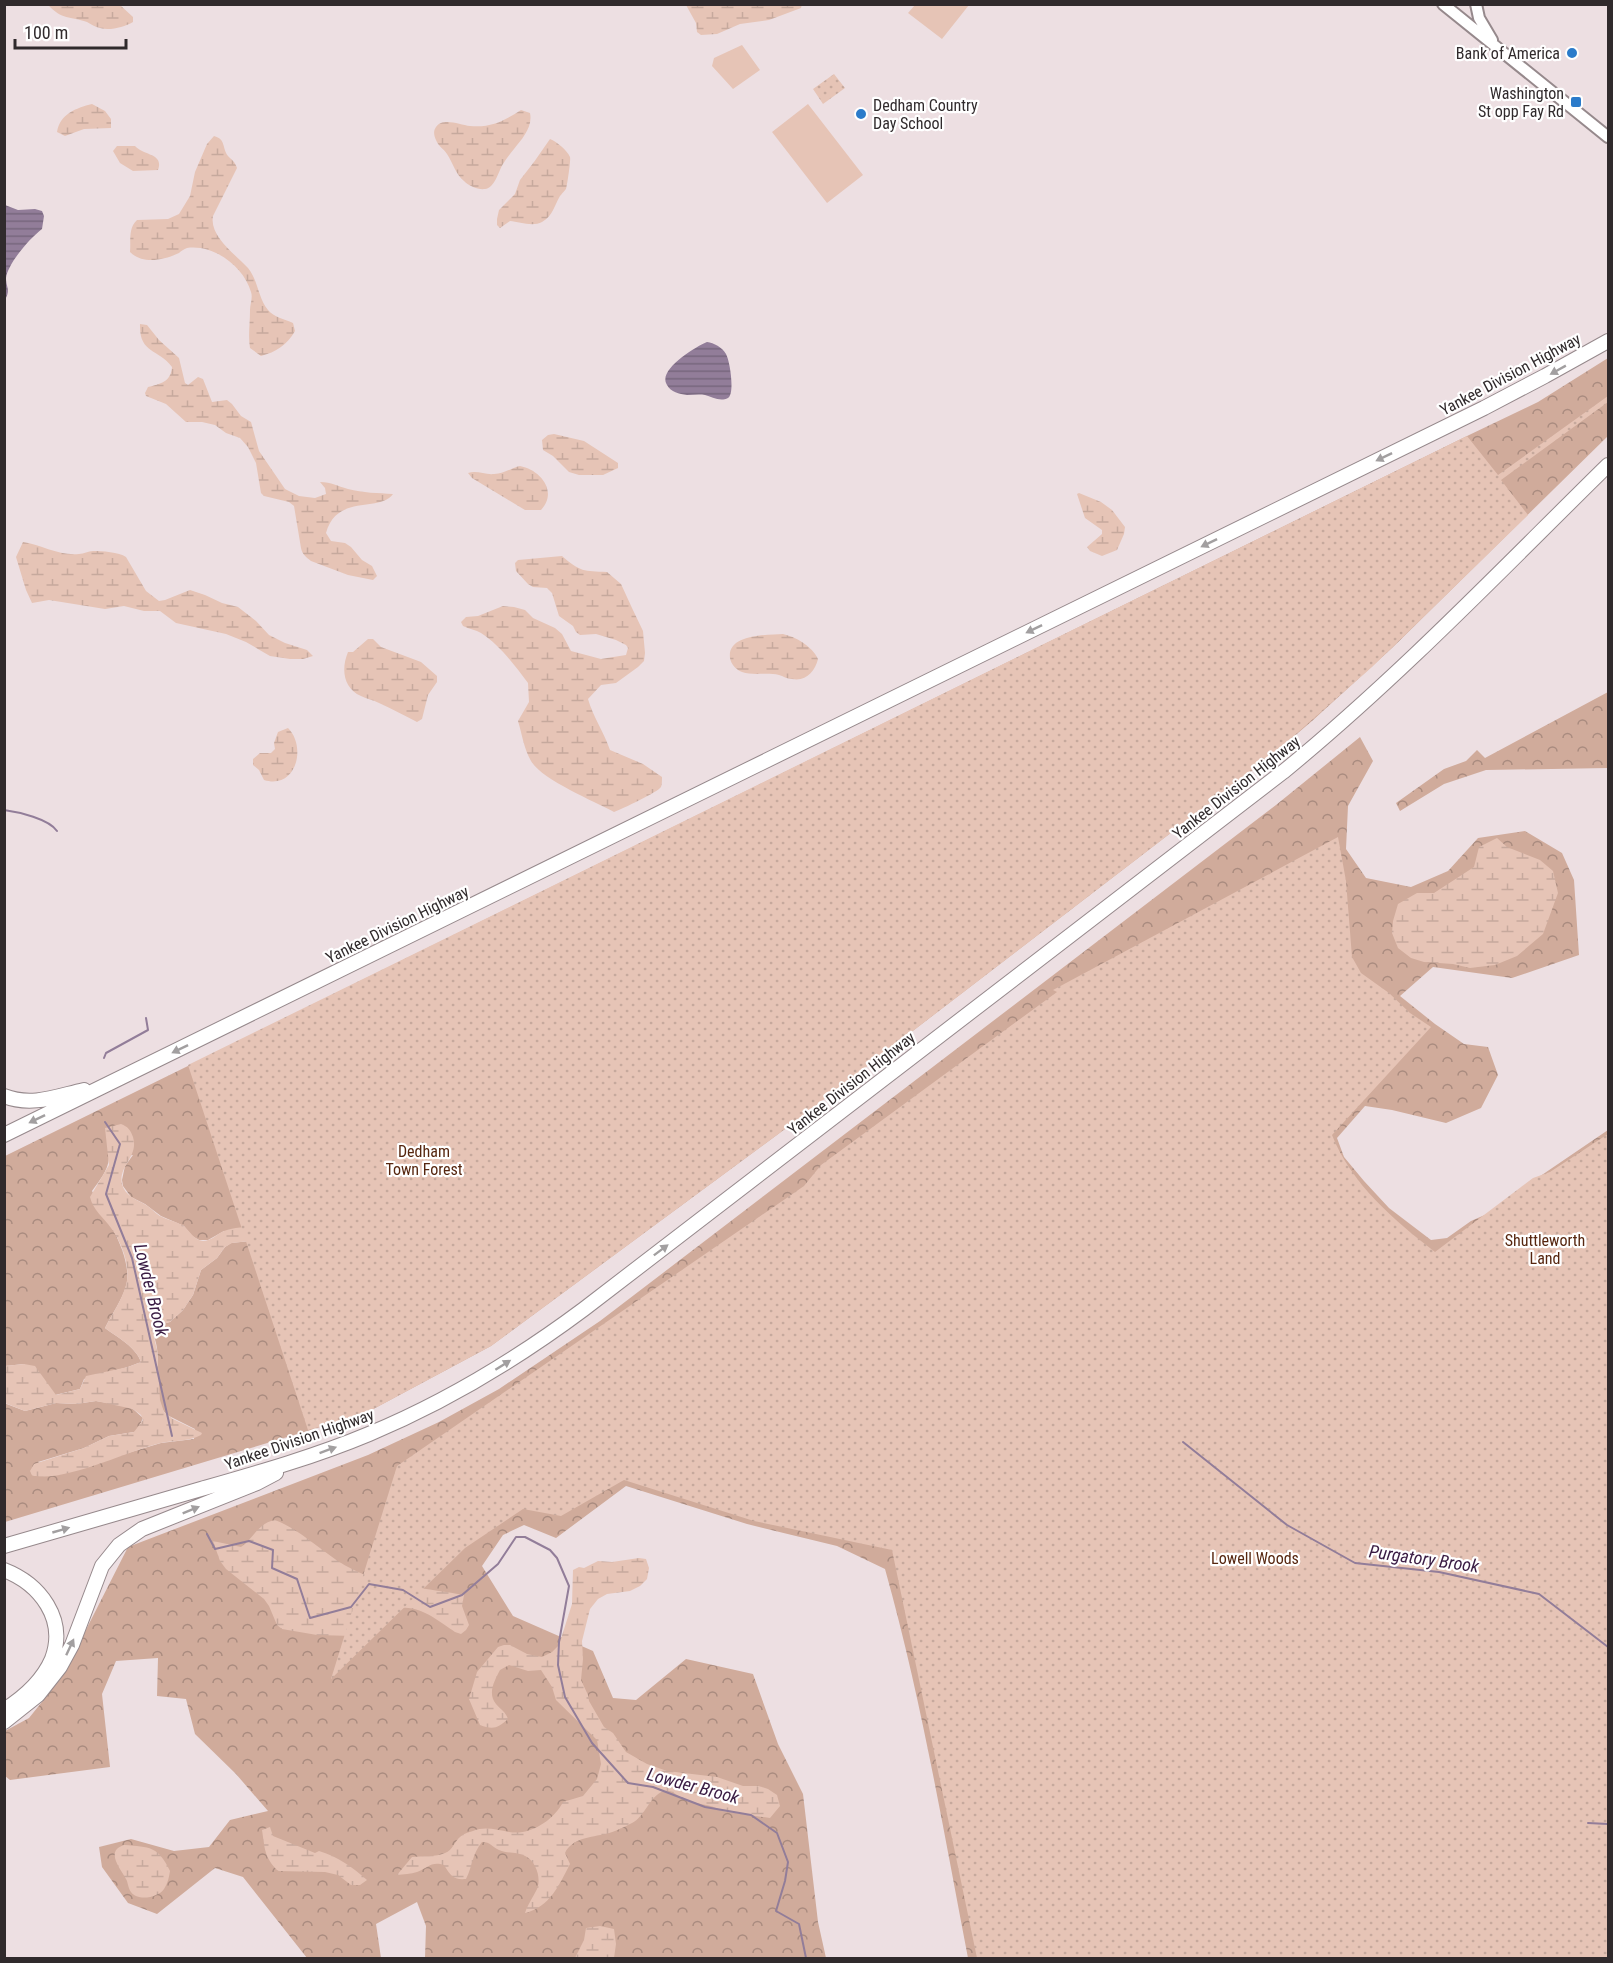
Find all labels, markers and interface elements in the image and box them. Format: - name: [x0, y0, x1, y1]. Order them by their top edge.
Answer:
- scale bar: [15, 12, 126, 50]
- text: 100 m: [24, 22, 68, 43]
- place label: Bank of America: [1456, 44, 1560, 63]
- marker: Bank of America: [1565, 46, 1579, 60]
- place label: Washington St opp Fay Rd: [1478, 84, 1564, 121]
- marker: Washington St opp Fay Rd: [1569, 95, 1583, 109]
- place label: Dedham Country Day School: [873, 96, 978, 133]
- marker: Dedham Country Day School: [854, 107, 868, 121]
- street label: Yankee Division Highway: [1437, 329, 1584, 420]
- one-way arrow: [1550, 364, 1566, 375]
- one-way arrow: [1375, 453, 1392, 462]
- one-way arrow: [1200, 539, 1217, 548]
- one-way arrow: [1025, 625, 1042, 634]
- street label: Yankee Division Highway: [1169, 732, 1304, 843]
- street label: Yankee Division Highway: [323, 881, 472, 967]
- street label: Yankee Division Highway: [784, 1028, 919, 1139]
- one-way arrow: [171, 1044, 188, 1053]
- one-way arrow: [28, 1114, 45, 1124]
- park label: Dedham Town Forest: [385, 1142, 463, 1179]
- park label: Shuttleworth Land: [1505, 1231, 1585, 1268]
- water label: Lowder Brook: [130, 1241, 173, 1339]
- one-way arrow: [653, 1245, 668, 1257]
- one-way arrow: [495, 1359, 511, 1370]
- street label: Yankee Division Highway: [222, 1405, 377, 1474]
- one-way arrow: [319, 1444, 337, 1454]
- one-way arrow: [182, 1505, 200, 1515]
- one-way arrow: [52, 1525, 70, 1534]
- water label: Purgatory Brook: [1368, 1540, 1482, 1577]
- park label: Lowell Woods: [1211, 1549, 1299, 1568]
- one-way arrow: [65, 1639, 74, 1656]
- water label: Lowder Brook: [645, 1763, 743, 1808]

